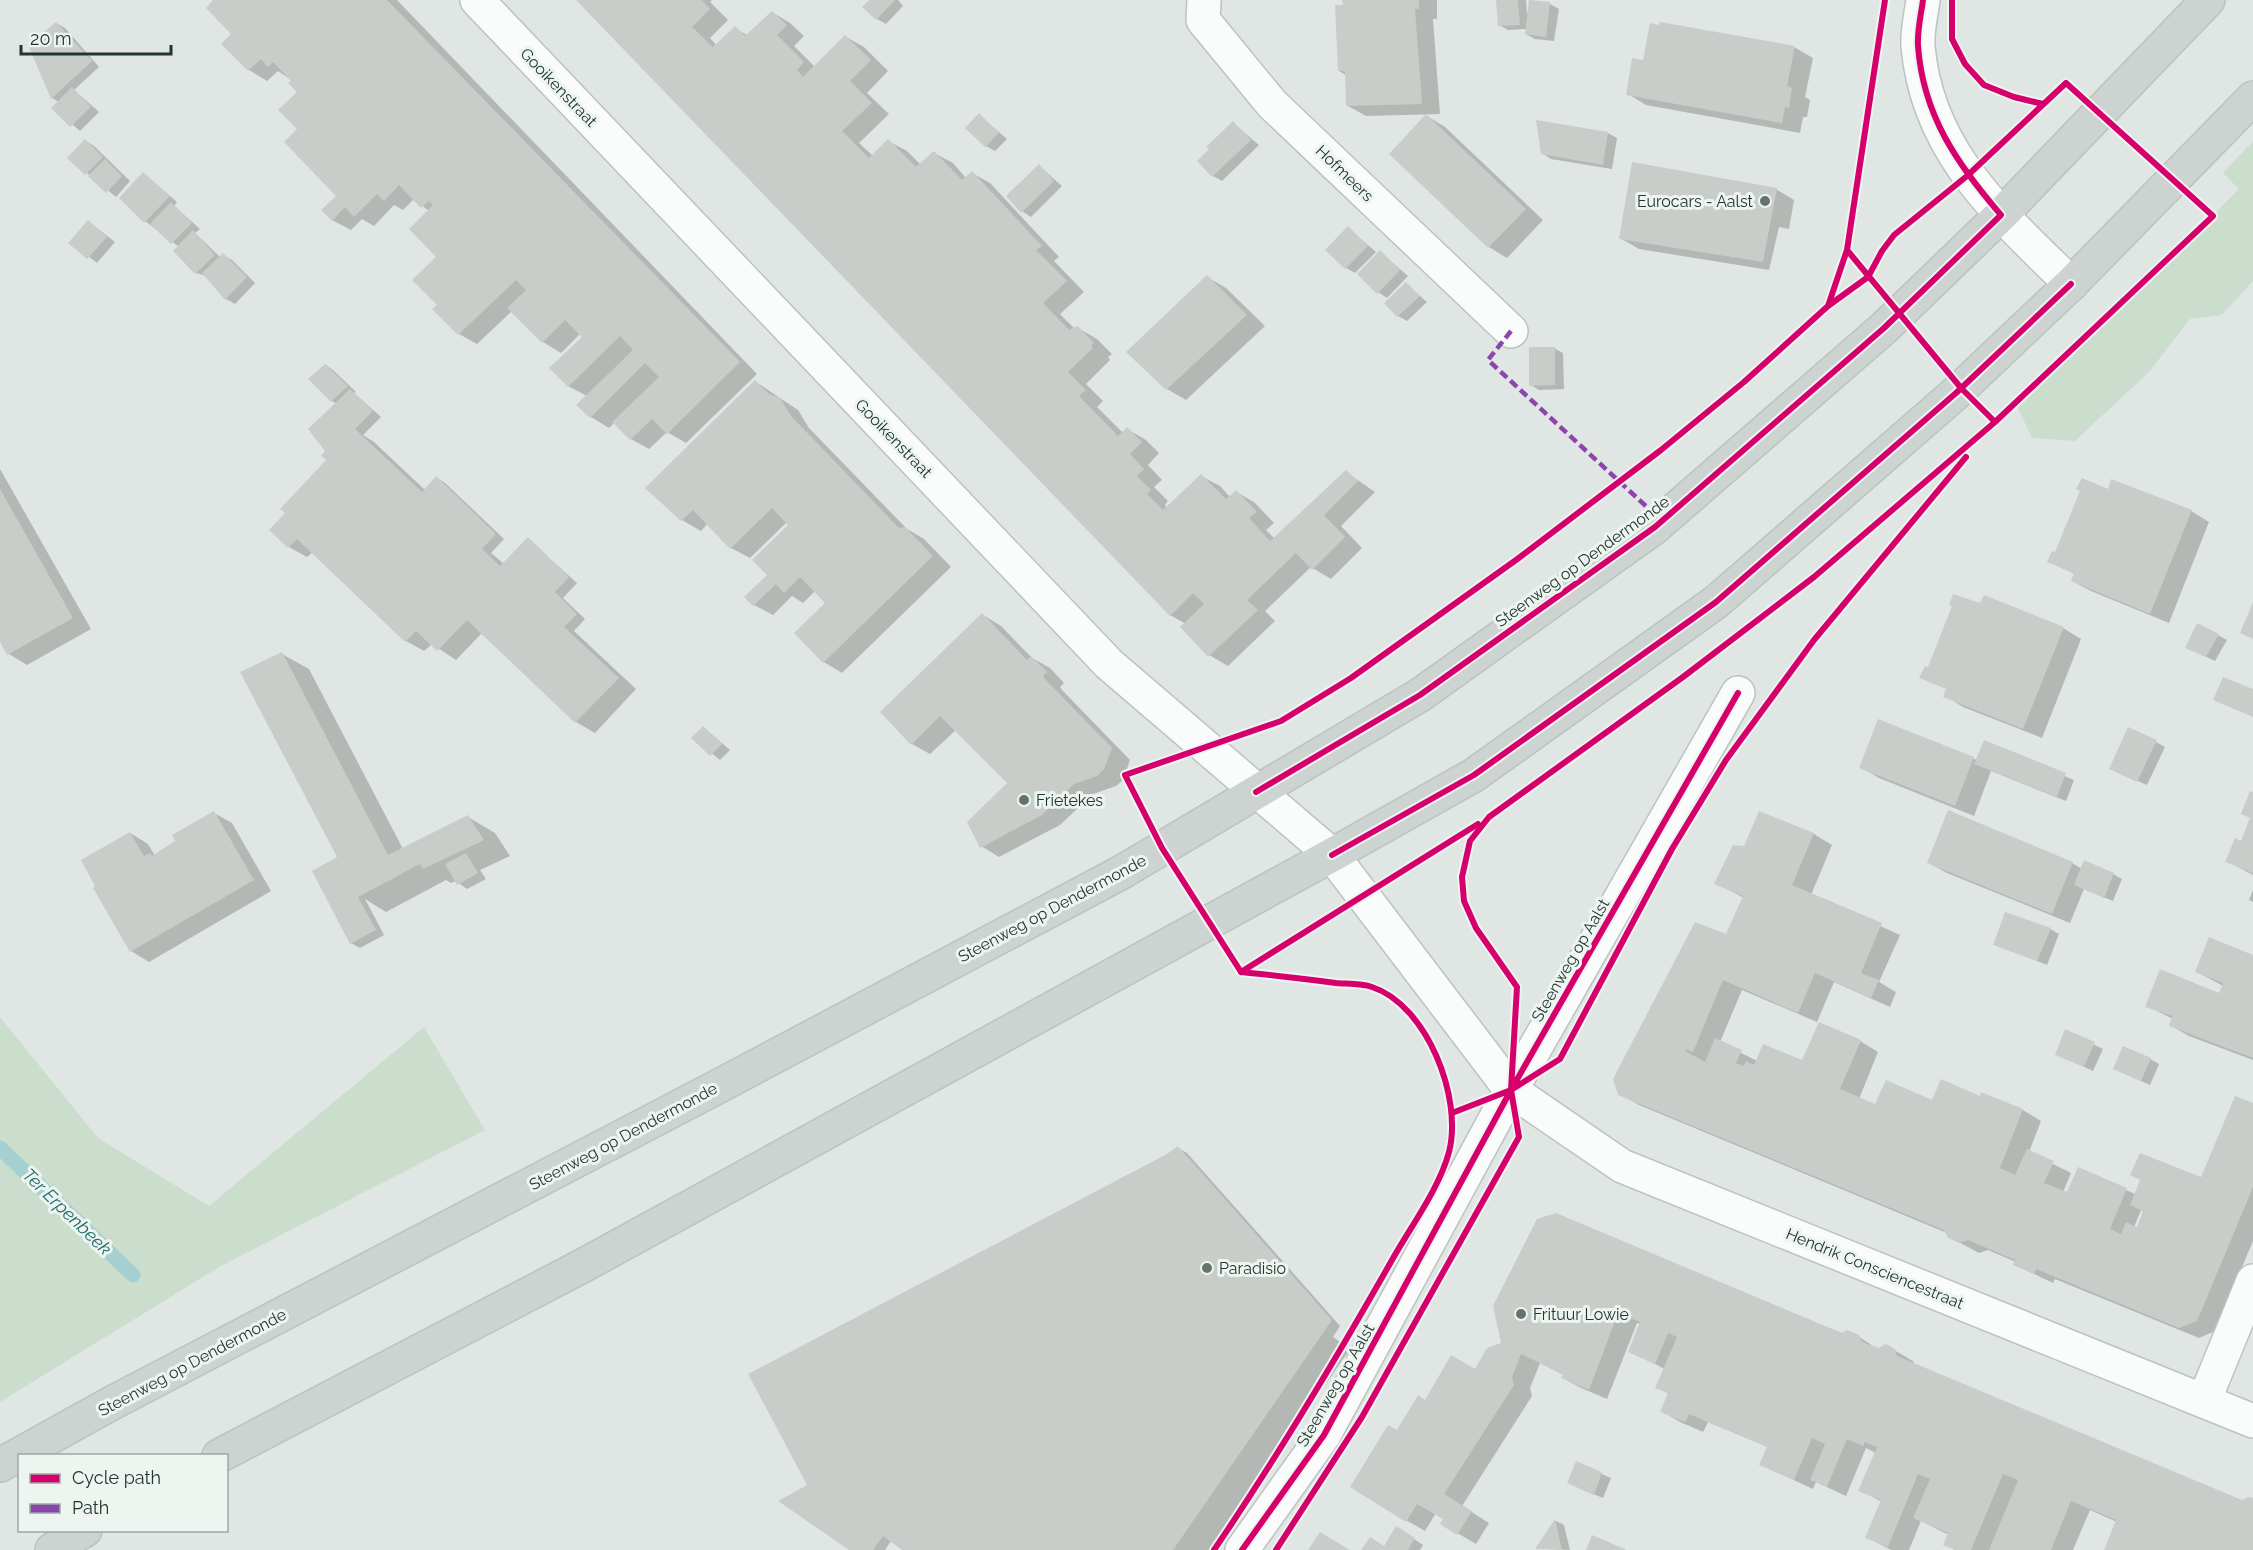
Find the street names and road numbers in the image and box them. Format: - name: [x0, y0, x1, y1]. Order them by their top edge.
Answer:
- street label: Gooikenstraat: [516, 44, 601, 131]
- street label: Hofmeers: [1312, 141, 1378, 206]
- street label: Gooikenstraat: [851, 395, 936, 482]
- street label: Steenweg op Dendermonde: [1492, 492, 1673, 631]
- street label: Steenweg op Dendermonde: [955, 851, 1150, 966]
- street label: Steenweg op Aalst: [1528, 895, 1614, 1025]
- street label: Steenweg op Dendermonde: [526, 1079, 721, 1194]
- street label: Hendrik Consciencestraat: [1783, 1224, 1967, 1313]
- street label: Steenweg op Dendermonde: [95, 1305, 290, 1420]
- street label: Steenweg op Aalst: [1293, 1320, 1379, 1450]

